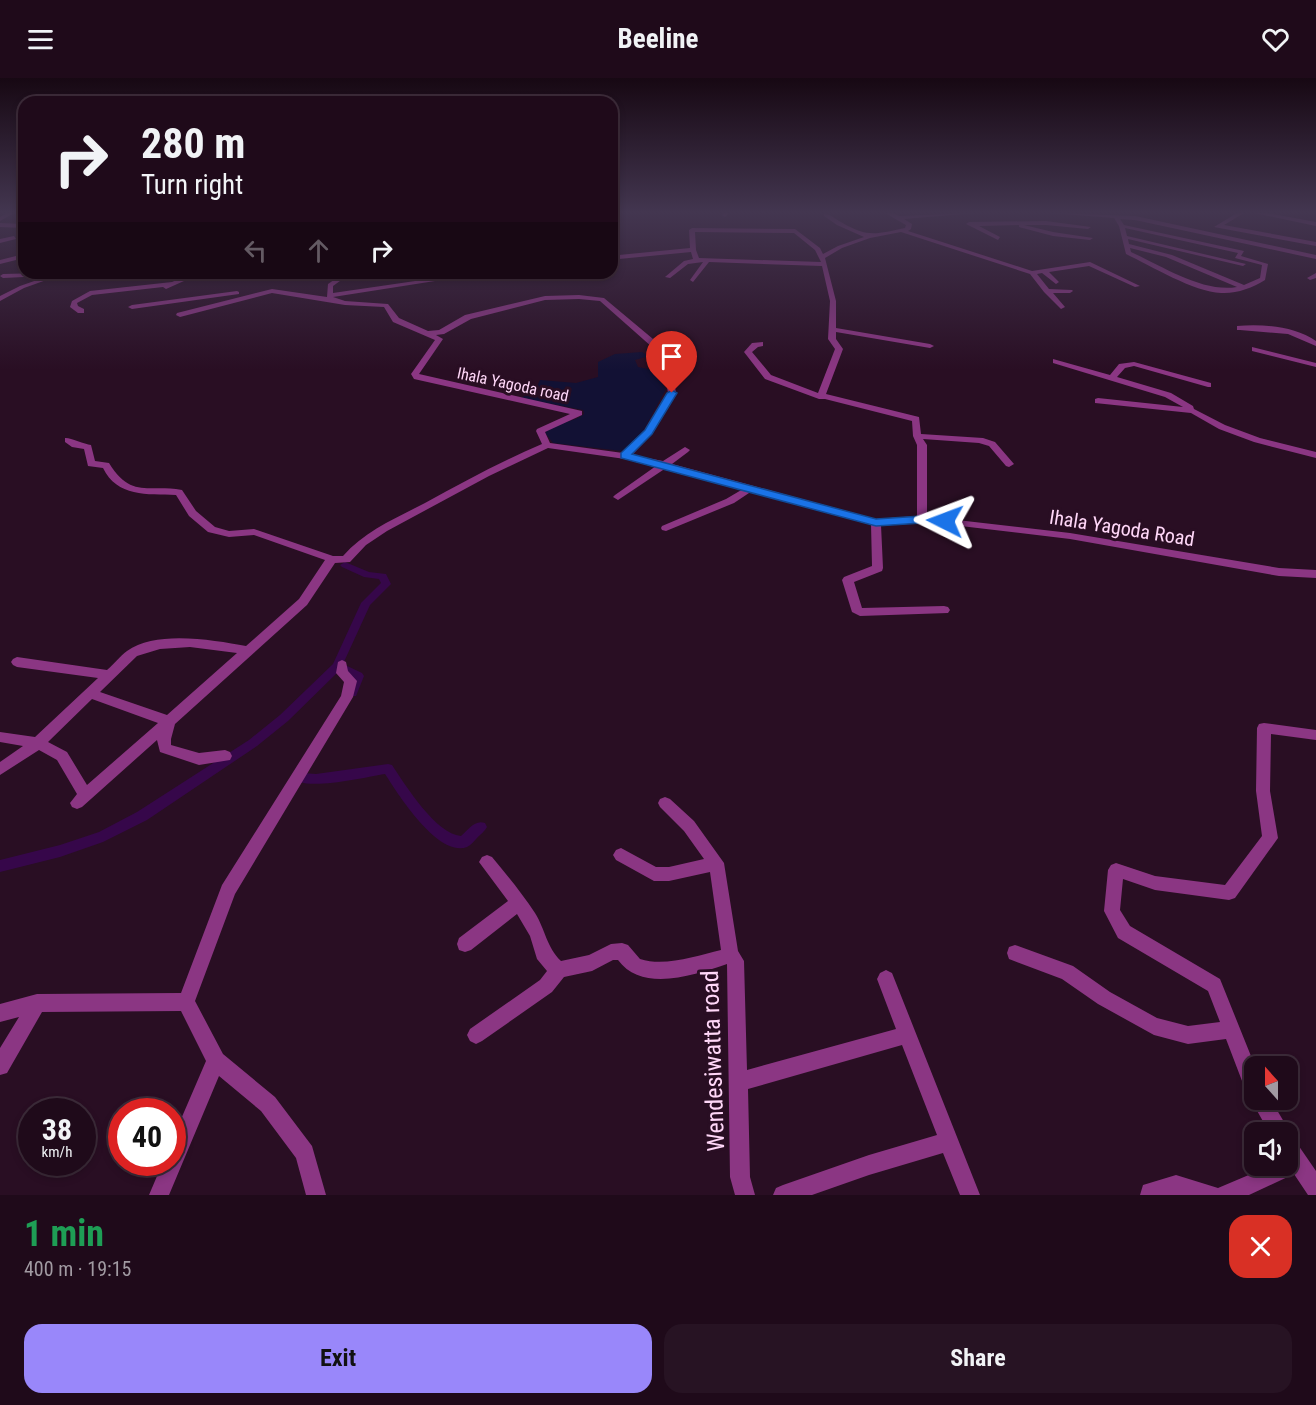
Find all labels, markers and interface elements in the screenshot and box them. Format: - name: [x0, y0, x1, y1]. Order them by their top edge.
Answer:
- icon: menu: [24, 23, 57, 56]
- text: Beeline: [618, 23, 698, 55]
- icon: heart: [1259, 23, 1292, 56]
- text: 280 m: [141, 119, 246, 168]
- icon: right: [42, 120, 120, 198]
- text: Turn right: [141, 169, 243, 201]
- icon: left: [239, 234, 272, 267]
- icon: ahead: [302, 234, 335, 267]
- icon: right: [365, 234, 398, 267]
- pin: [646, 331, 697, 393]
- icon: arrive: [655, 340, 688, 373]
- street label: Ihala Yagoda road: [455, 363, 570, 406]
- position arrow: [913, 489, 977, 553]
- street label: Ihala Yagoda Road: [1048, 505, 1196, 551]
- street label: Wendesiwatta road: [696, 970, 730, 1152]
- north arrow: [1244, 1056, 1298, 1110]
- map controls: [1244, 1056, 1298, 1176]
- speed limit sign: 40: [108, 1098, 186, 1176]
- text: 38: [42, 1112, 72, 1147]
- button: sound: [1244, 1122, 1298, 1176]
- text: km/h: [42, 1143, 72, 1161]
- text: 1 min: [24, 1213, 104, 1255]
- button: close: [1229, 1215, 1292, 1278]
- text: 400 m · 19:15: [24, 1257, 131, 1281]
- button: Exit: [24, 1324, 652, 1393]
- button: Share: [664, 1324, 1292, 1393]

